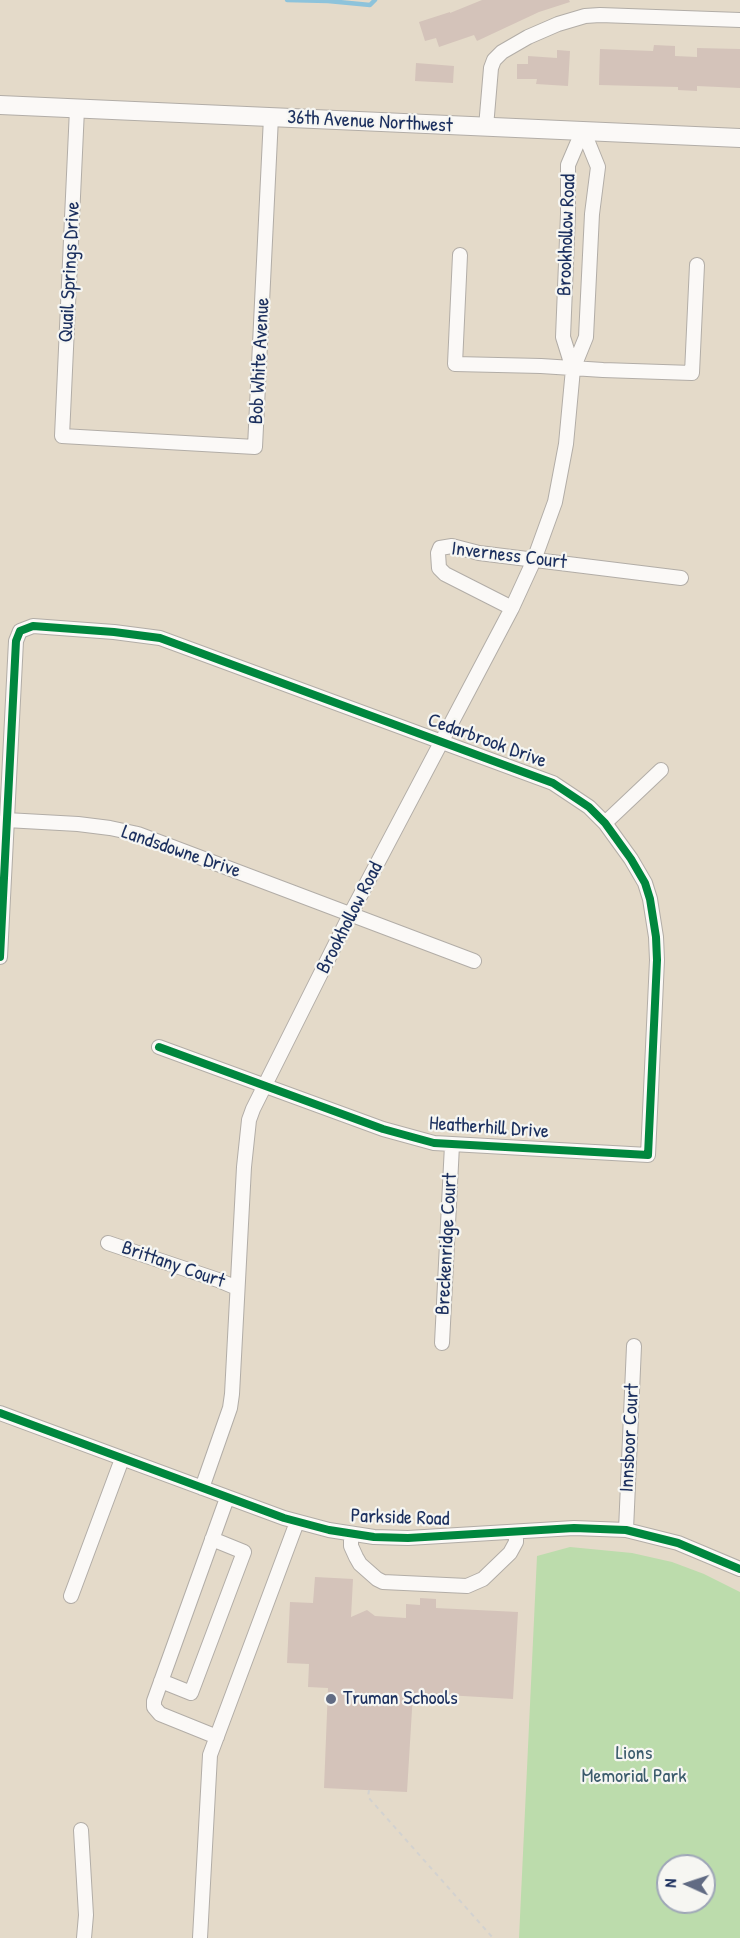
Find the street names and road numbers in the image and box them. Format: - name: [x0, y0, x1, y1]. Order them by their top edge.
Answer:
- street label: 36th Avenue Northwest: [287, 106, 453, 138]
- street label: Brookhollow Road: [553, 174, 581, 296]
- street label: Quail Springs Drive: [54, 201, 86, 343]
- street label: Bob White Avenue: [245, 297, 275, 425]
- street label: Inverness Court: [450, 537, 568, 575]
- street label: Cedarbrook Drive: [424, 708, 550, 774]
- street label: Landsdowne Drive: [118, 820, 244, 884]
- street label: Brookhollow Road: [312, 858, 388, 978]
- street label: Heatherhill Drive: [428, 1112, 550, 1144]
- street label: Breckenridge Court: [431, 1173, 463, 1315]
- street label: Brittany Court: [118, 1236, 228, 1294]
- street label: Innsboor Court: [615, 1383, 645, 1493]
- street label: Parkside Road: [350, 1504, 450, 1532]

